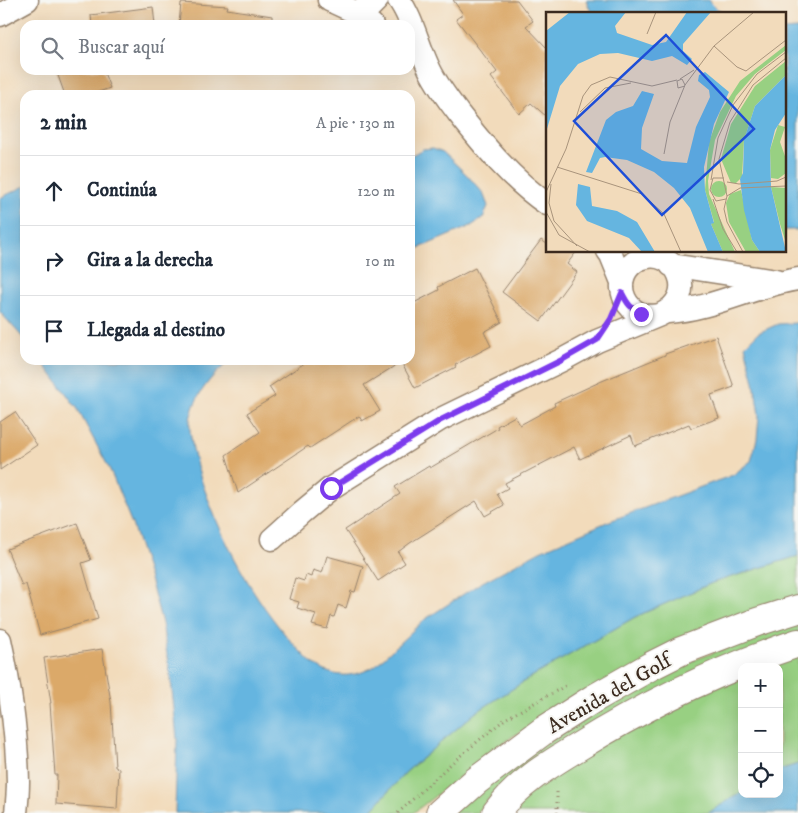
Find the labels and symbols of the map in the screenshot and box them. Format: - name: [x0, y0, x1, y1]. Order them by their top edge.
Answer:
- inset map: [546, 12, 786, 252]
- route end: [630, 303, 653, 326]
- route start: [320, 477, 343, 500]
- street label: Avenida del Golf: [543, 646, 679, 740]

